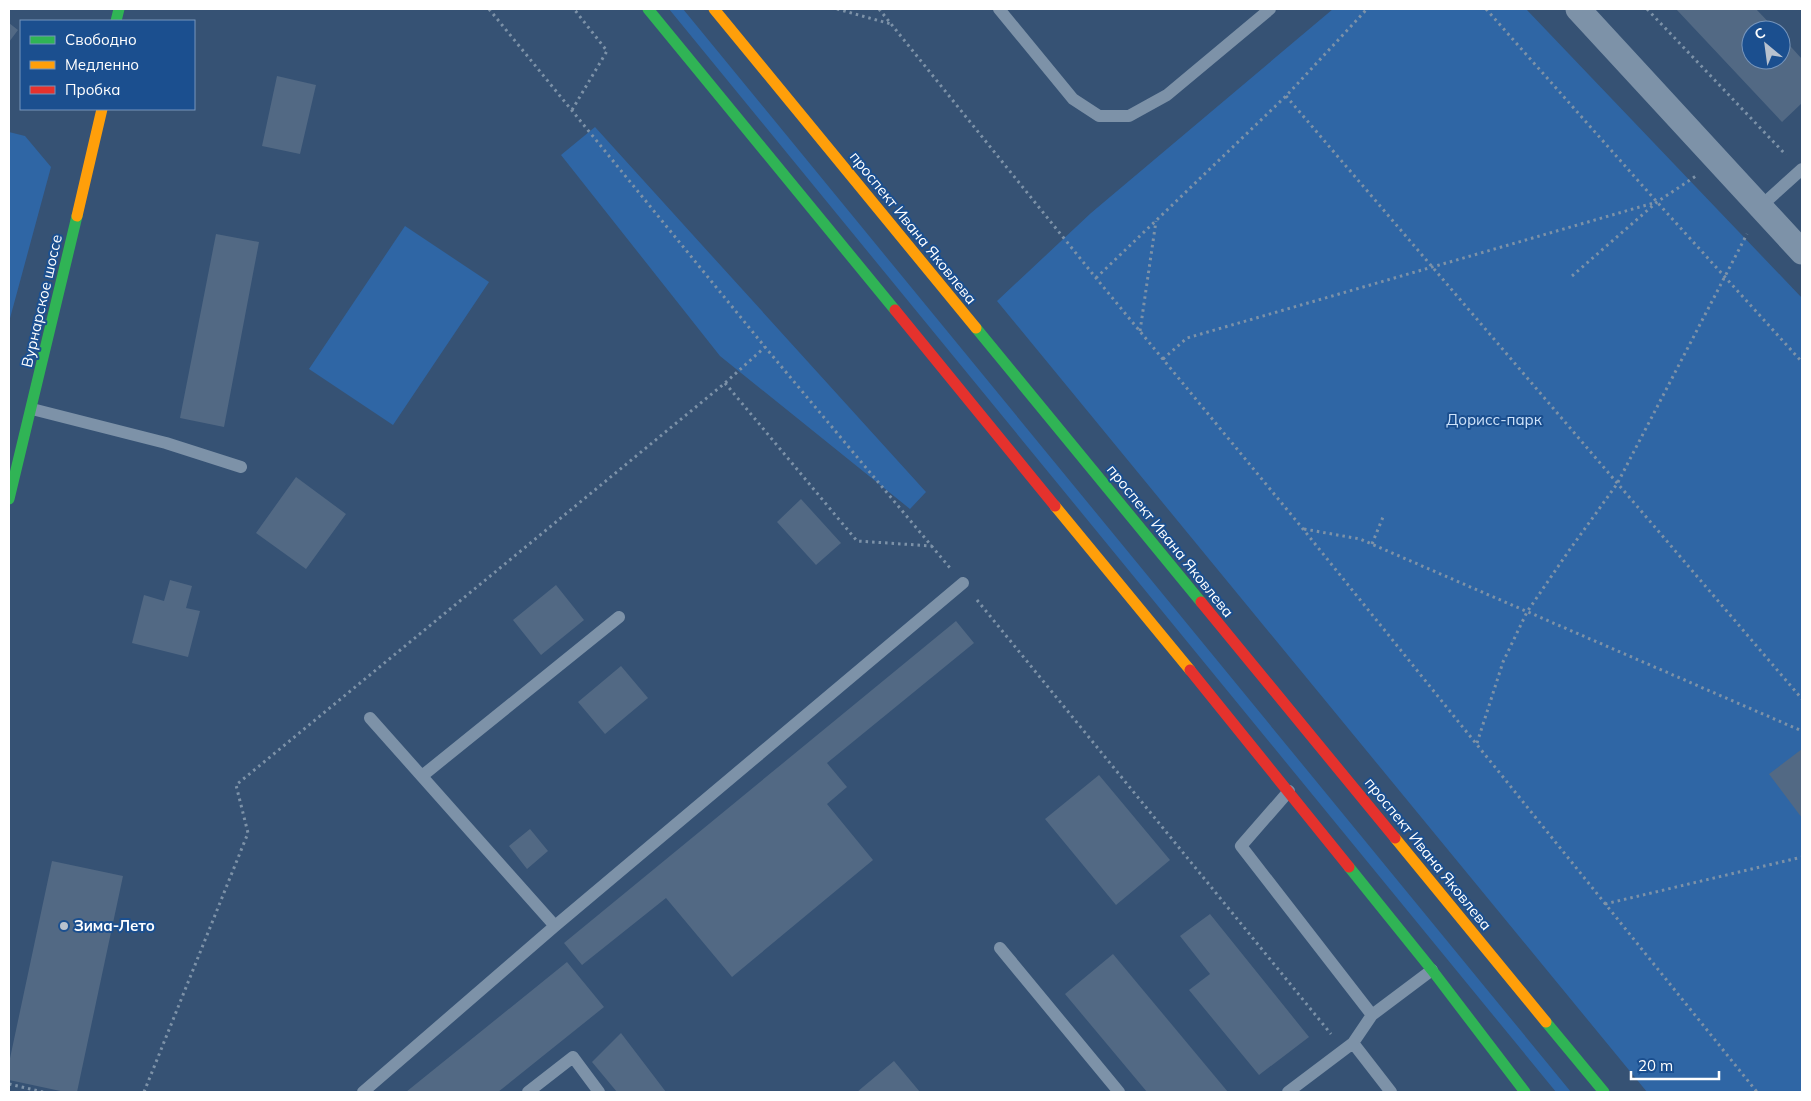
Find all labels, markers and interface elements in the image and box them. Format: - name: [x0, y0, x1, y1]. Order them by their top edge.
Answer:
- legend: [20, 20, 195, 110]
- north arrow: [1741, 20, 1791, 70]
- text: С: [1751, 23, 1768, 44]
- text: Свободно: [65, 30, 137, 49]
- text: Медленно: [65, 55, 139, 74]
- text: Пробка: [65, 80, 120, 99]
- street label: проспект Ивана Яковлева: [846, 147, 981, 308]
- street label: Вурнарское шоссе: [17, 233, 66, 369]
- park label: Дорисс-парк: [1446, 410, 1543, 429]
- street label: проспект Ивана Яковлева: [1103, 460, 1238, 621]
- street label: проспект Ивана Яковлева: [1361, 773, 1496, 934]
- place label: Зима-Лето: [74, 916, 155, 935]
- marker: Зима-Лето: [58, 920, 70, 932]
- scale bar: [1631, 1048, 1718, 1080]
- text: 20 m: [1638, 1056, 1673, 1075]

